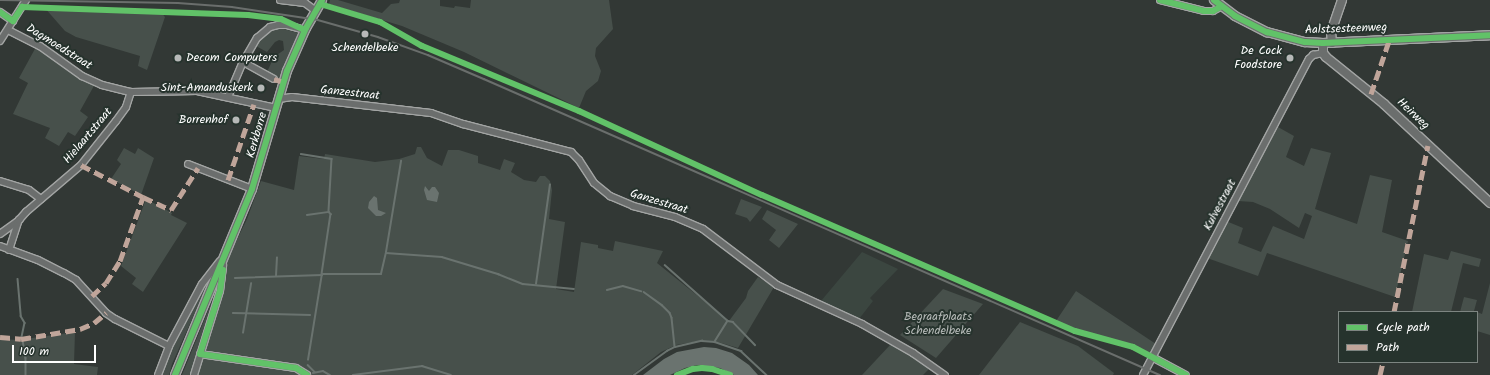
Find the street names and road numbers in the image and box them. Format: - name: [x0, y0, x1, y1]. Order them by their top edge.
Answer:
- street label: Aalstsesteenweg: [1305, 20, 1387, 38]
- street label: Dagmoedstraat: [23, 21, 95, 73]
- street label: Ganzestraat: [320, 83, 380, 103]
- street label: Heirweg: [1394, 95, 1432, 133]
- street label: Hielaartstraat: [60, 105, 116, 167]
- street label: Kerkborre: [244, 110, 270, 160]
- street label: Kulvestraat: [1201, 177, 1239, 233]
- street label: Ganzestraat: [628, 186, 690, 218]

